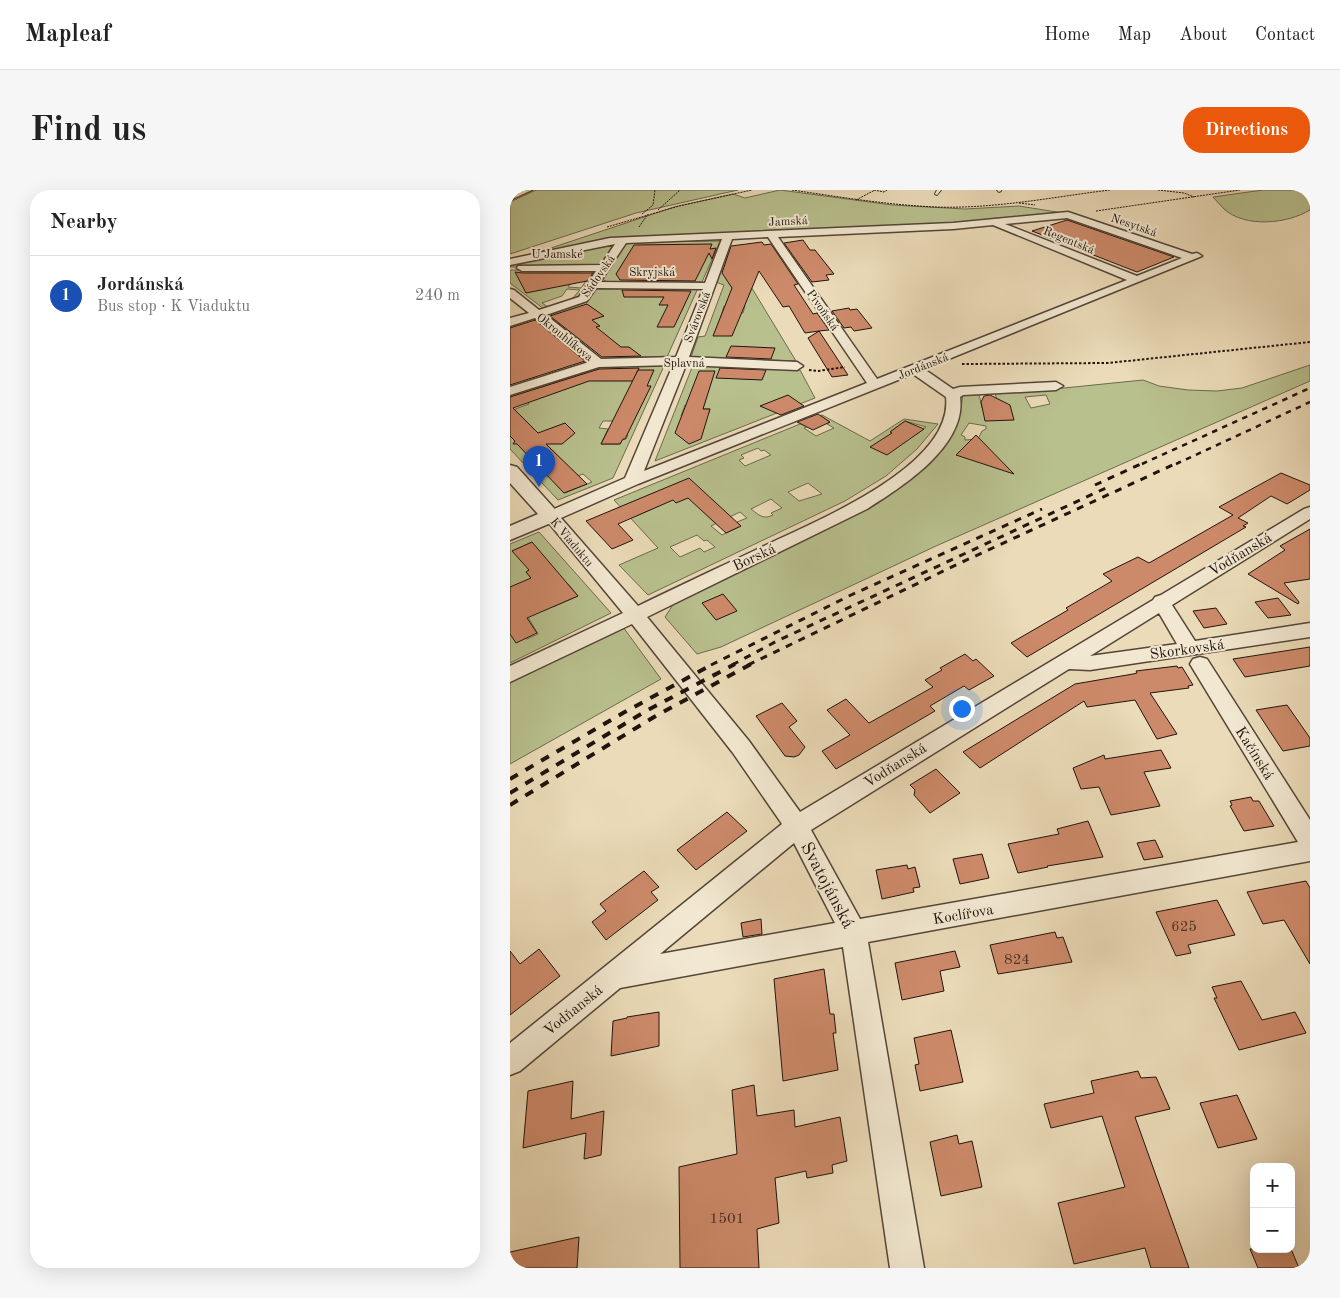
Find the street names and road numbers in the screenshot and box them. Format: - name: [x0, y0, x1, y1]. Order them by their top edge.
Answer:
- street label: Nesytská: [1109, 212, 1158, 239]
- street label: Jamská: [768, 215, 808, 229]
- street label: Regentská: [1041, 225, 1096, 257]
- street label: U Jamské: [531, 249, 583, 261]
- street label: Sádovská: [580, 253, 618, 300]
- street label: Skryjská: [629, 267, 675, 279]
- street label: Pivoňská: [804, 288, 841, 333]
- street label: Svárovská: [683, 290, 713, 344]
- street label: Okrouhlíkova: [534, 312, 595, 364]
- street label: Jordánská: [896, 351, 950, 382]
- street label: Splavná: [663, 358, 705, 370]
- street label: K Viaduktu: [547, 516, 595, 570]
- street label: Vodňanská: [1207, 530, 1275, 580]
- street label: Borská: [731, 542, 779, 575]
- street label: Skorkovská: [1149, 638, 1226, 663]
- street label: Kačínská: [1232, 725, 1276, 783]
- street label: Vodňanská: [862, 741, 930, 791]
- street label: Svatojánská: [797, 839, 857, 932]
- street label: Koclířova: [932, 903, 995, 928]
- street label: Vodňanská: [542, 983, 607, 1039]

